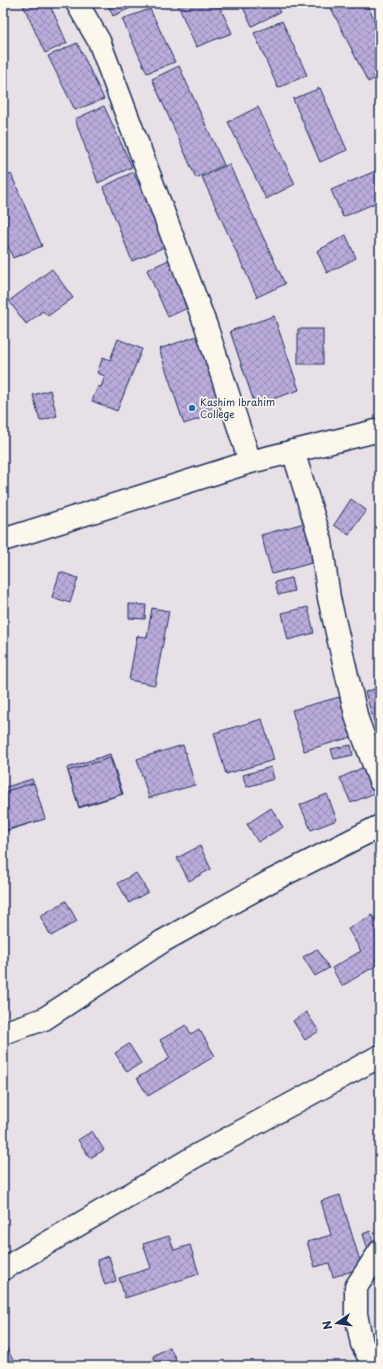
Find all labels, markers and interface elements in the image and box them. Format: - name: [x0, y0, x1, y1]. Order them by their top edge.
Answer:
- place label: Kashim Ibrahim College: [200, 394, 275, 421]
- marker: Kashim Ibrahim College: [187, 403, 197, 413]
- north arrow: [317, 1303, 357, 1343]
- text: N: [317, 1319, 336, 1332]

